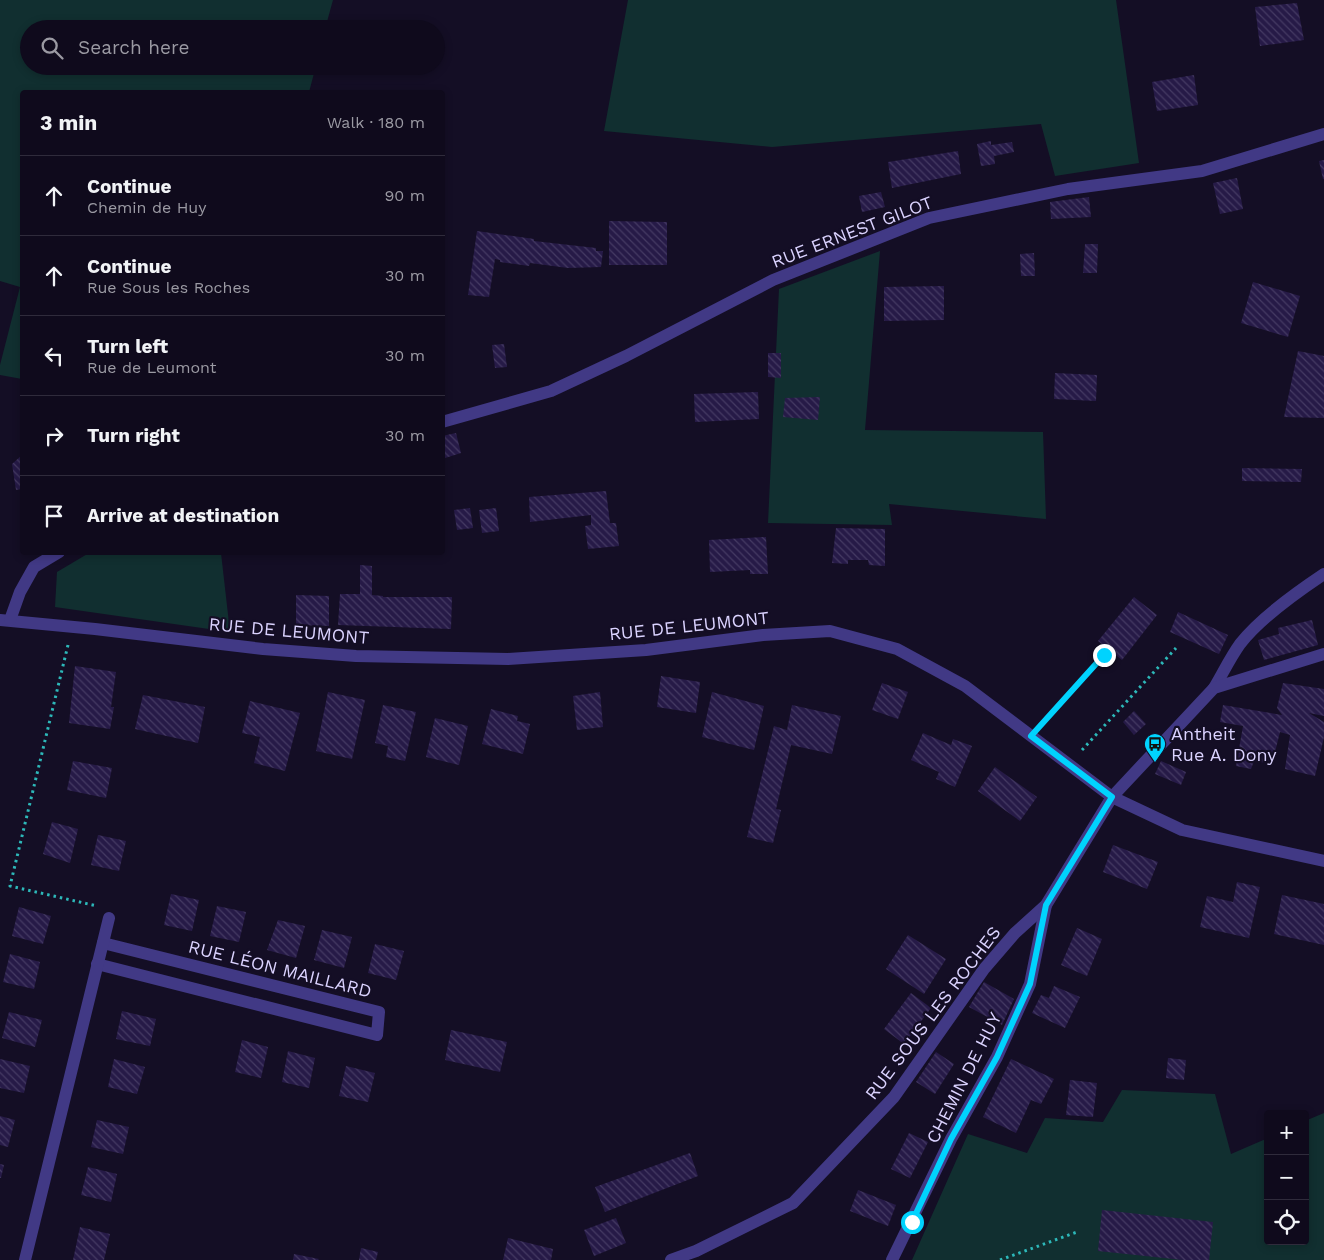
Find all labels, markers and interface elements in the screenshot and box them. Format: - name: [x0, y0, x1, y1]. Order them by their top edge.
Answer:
- search box: [20, 20, 445, 75]
- icon: search: [38, 34, 66, 62]
- text: Search here: [78, 36, 189, 59]
- text: 3 min: [40, 110, 97, 135]
- text: Walk · 180 m: [327, 113, 425, 132]
- text: Continue: [87, 175, 171, 198]
- icon: ahead: [40, 182, 68, 210]
- text: 90 m: [384, 186, 425, 205]
- street label: RUE ERNEST GILOT: [768, 191, 935, 272]
- text: Chemin de Huy: [87, 198, 206, 217]
- text: Continue: [87, 255, 171, 278]
- icon: ahead: [40, 262, 68, 290]
- text: 30 m: [385, 266, 425, 285]
- text: Rue Sous les Roches: [87, 278, 250, 297]
- text: Turn left: [87, 335, 168, 358]
- icon: left: [40, 342, 68, 370]
- text: 30 m: [385, 346, 425, 365]
- text: Rue de Leumont: [87, 358, 217, 377]
- icon: right: [40, 422, 68, 450]
- text: Turn right: [87, 424, 180, 447]
- text: 30 m: [385, 426, 425, 445]
- icon: arrive: [40, 502, 68, 530]
- text: Arrive at destination: [87, 504, 279, 527]
- street label: RUE DE LEUMONT: [608, 607, 770, 644]
- street label: RUE DE LEUMONT: [208, 613, 370, 648]
- route end: [1093, 644, 1116, 667]
- place label: Antheit Rue A. Dony: [1171, 723, 1277, 765]
- bus stop icon: Antheit Rue A. Dony: [1143, 732, 1167, 763]
- street label: RUE SOUS LES ROCHES: [861, 922, 1005, 1104]
- street label: RUE LÉON MAILLARD: [186, 936, 374, 1001]
- street label: CHEMIN DE HUY: [922, 1008, 1006, 1147]
- map controls: [1264, 1110, 1309, 1245]
- button: +: [1264, 1110, 1309, 1155]
- button: −: [1264, 1155, 1309, 1200]
- button: locate: [1264, 1200, 1309, 1245]
- route start: [901, 1211, 924, 1234]

